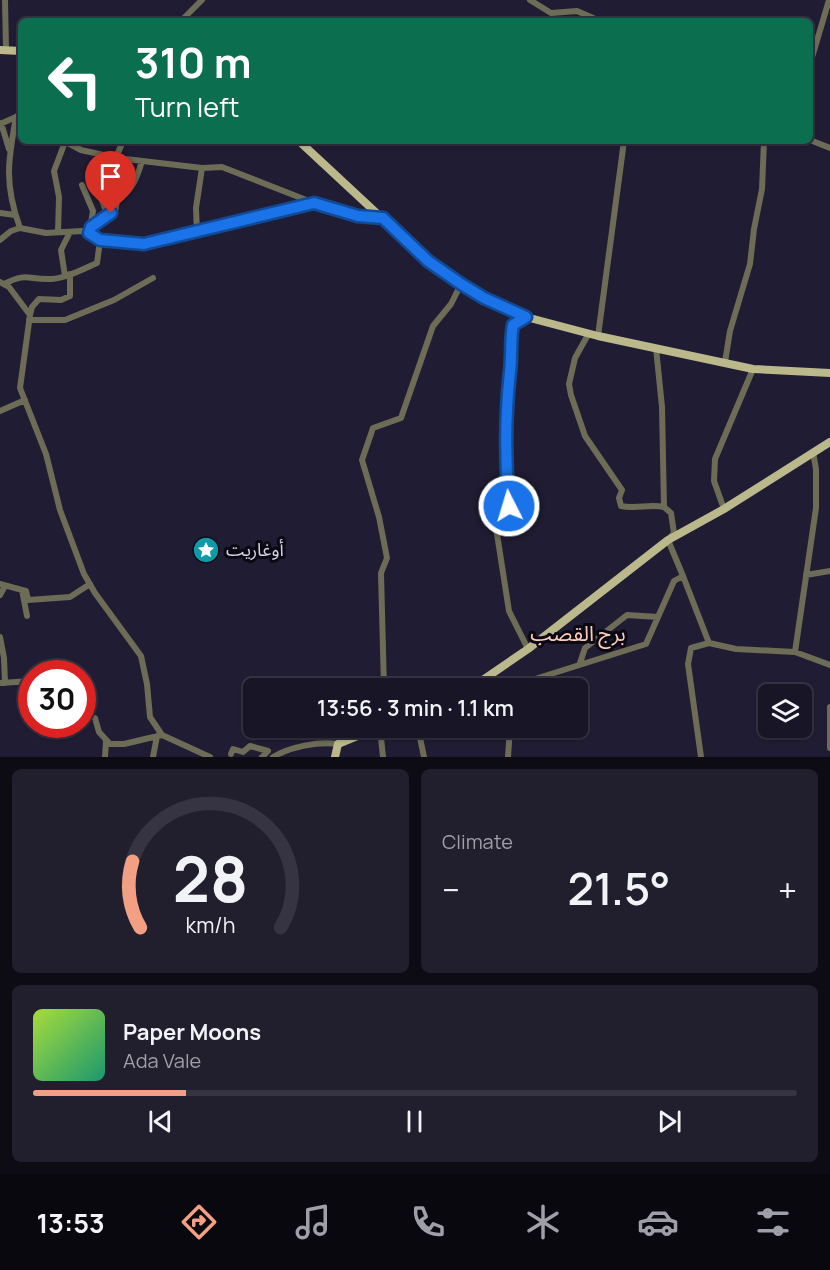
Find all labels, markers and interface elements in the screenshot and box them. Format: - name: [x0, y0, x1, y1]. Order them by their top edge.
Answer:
- text: 310 m: [135, 33, 252, 91]
- icon: left: [36, 42, 114, 120]
- text: Turn left: [135, 88, 239, 125]
- pin: [85, 151, 136, 213]
- icon: arrive: [94, 160, 127, 193]
- position arrow: [477, 474, 541, 538]
- place icon: أوغاريت: [191, 535, 221, 565]
- place label: أوغاريت: [226, 537, 284, 561]
- district label: برج القصب: [530, 619, 626, 649]
- speed limit sign: 30: [18, 660, 96, 738]
- map controls: [758, 684, 812, 738]
- button: layers: [758, 684, 812, 738]
- text: 13:56 · 3 min · 1.1 km: [317, 693, 514, 723]
- text: Climate: [442, 828, 513, 855]
- text: 28: [173, 835, 248, 921]
- text: 21.5°: [567, 857, 670, 919]
- text: −: [442, 867, 460, 912]
- text: +: [778, 867, 797, 912]
- text: km/h: [186, 910, 235, 939]
- text: Paper Moons: [123, 1017, 261, 1047]
- text: Ada Vale: [123, 1047, 201, 1074]
- icon: previous: [144, 1105, 177, 1138]
- icon: pause: [398, 1105, 431, 1138]
- icon: next: [653, 1105, 686, 1138]
- icon: directions: [178, 1201, 220, 1243]
- icon: music: [292, 1201, 334, 1243]
- icon: phone: [407, 1201, 449, 1243]
- icon: climate: [522, 1201, 564, 1243]
- icon: car: [637, 1201, 679, 1243]
- icon: filters: [752, 1201, 794, 1243]
- text: 13:53: [36, 1204, 105, 1241]

